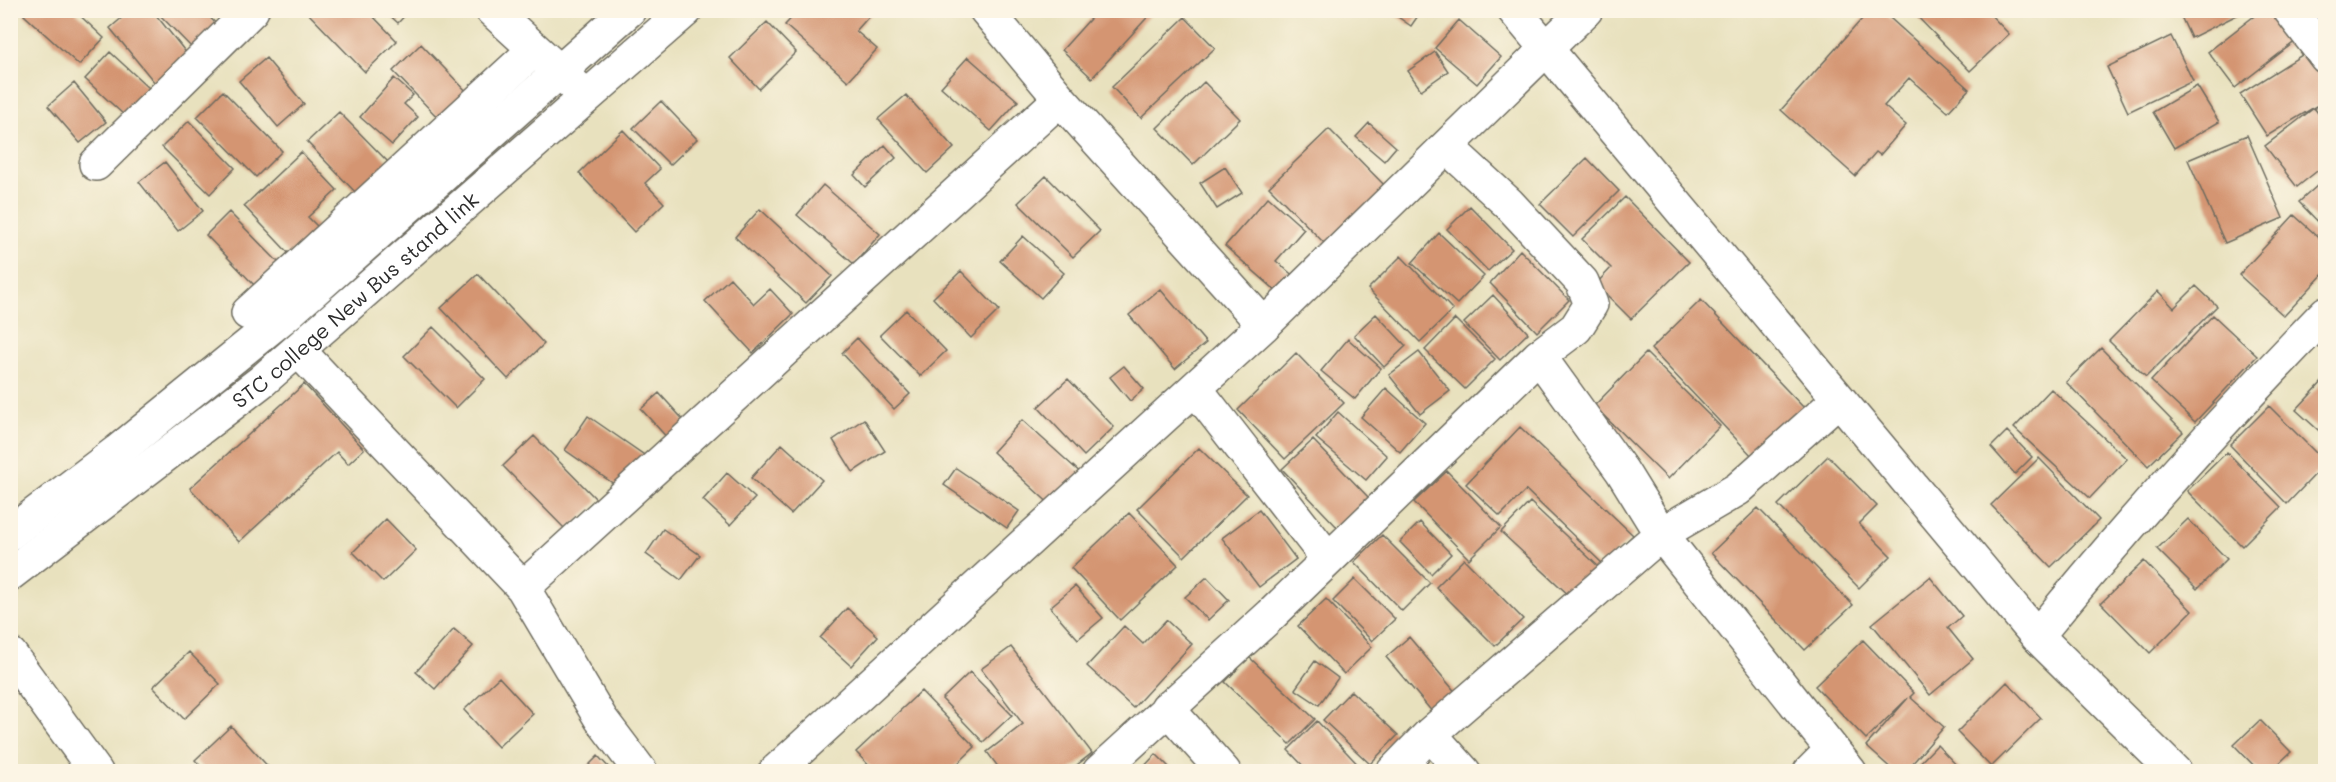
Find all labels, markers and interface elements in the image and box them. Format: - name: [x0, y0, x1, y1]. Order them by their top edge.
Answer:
- street label: STC college New Bus stand link: [226, 185, 483, 413]

